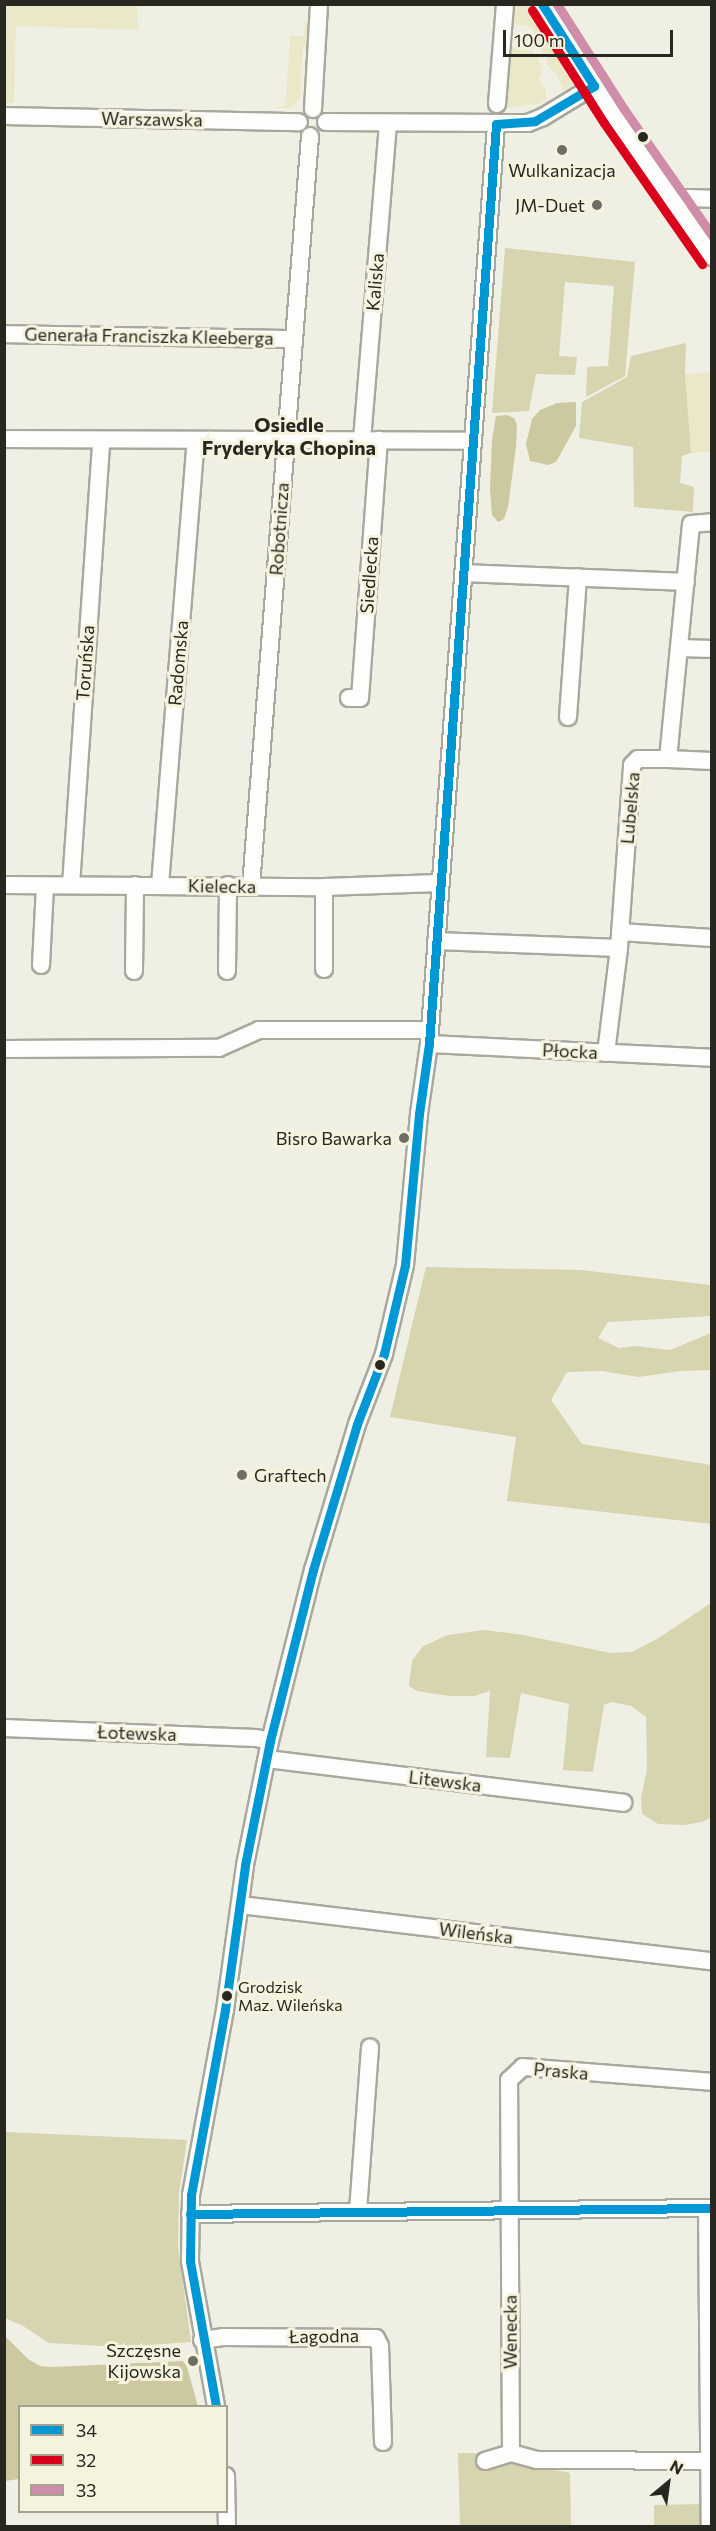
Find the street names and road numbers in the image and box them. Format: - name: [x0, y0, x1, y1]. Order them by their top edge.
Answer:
- street label: Warszawska: [101, 107, 203, 131]
- street label: Kaliska: [362, 252, 388, 312]
- street label: Generała Franciszka Kleeberga: [24, 323, 274, 349]
- street label: Robotnicza: [265, 482, 293, 576]
- street label: Siedlecka: [356, 536, 382, 614]
- street label: Radomska: [164, 619, 192, 707]
- street label: Toruńska: [72, 624, 98, 702]
- street label: Lubelska: [616, 771, 644, 845]
- street label: Kielecka: [188, 875, 256, 897]
- street label: Płocka: [542, 1039, 598, 1063]
- street label: Łotewska: [97, 1721, 177, 1745]
- street label: Litewska: [407, 1766, 483, 1796]
- street label: Wileńska: [438, 1918, 514, 1948]
- street label: Praska: [533, 2058, 589, 2084]
- street label: Wenecka: [499, 2295, 521, 2369]
- street label: Łagodna: [289, 2325, 359, 2347]

